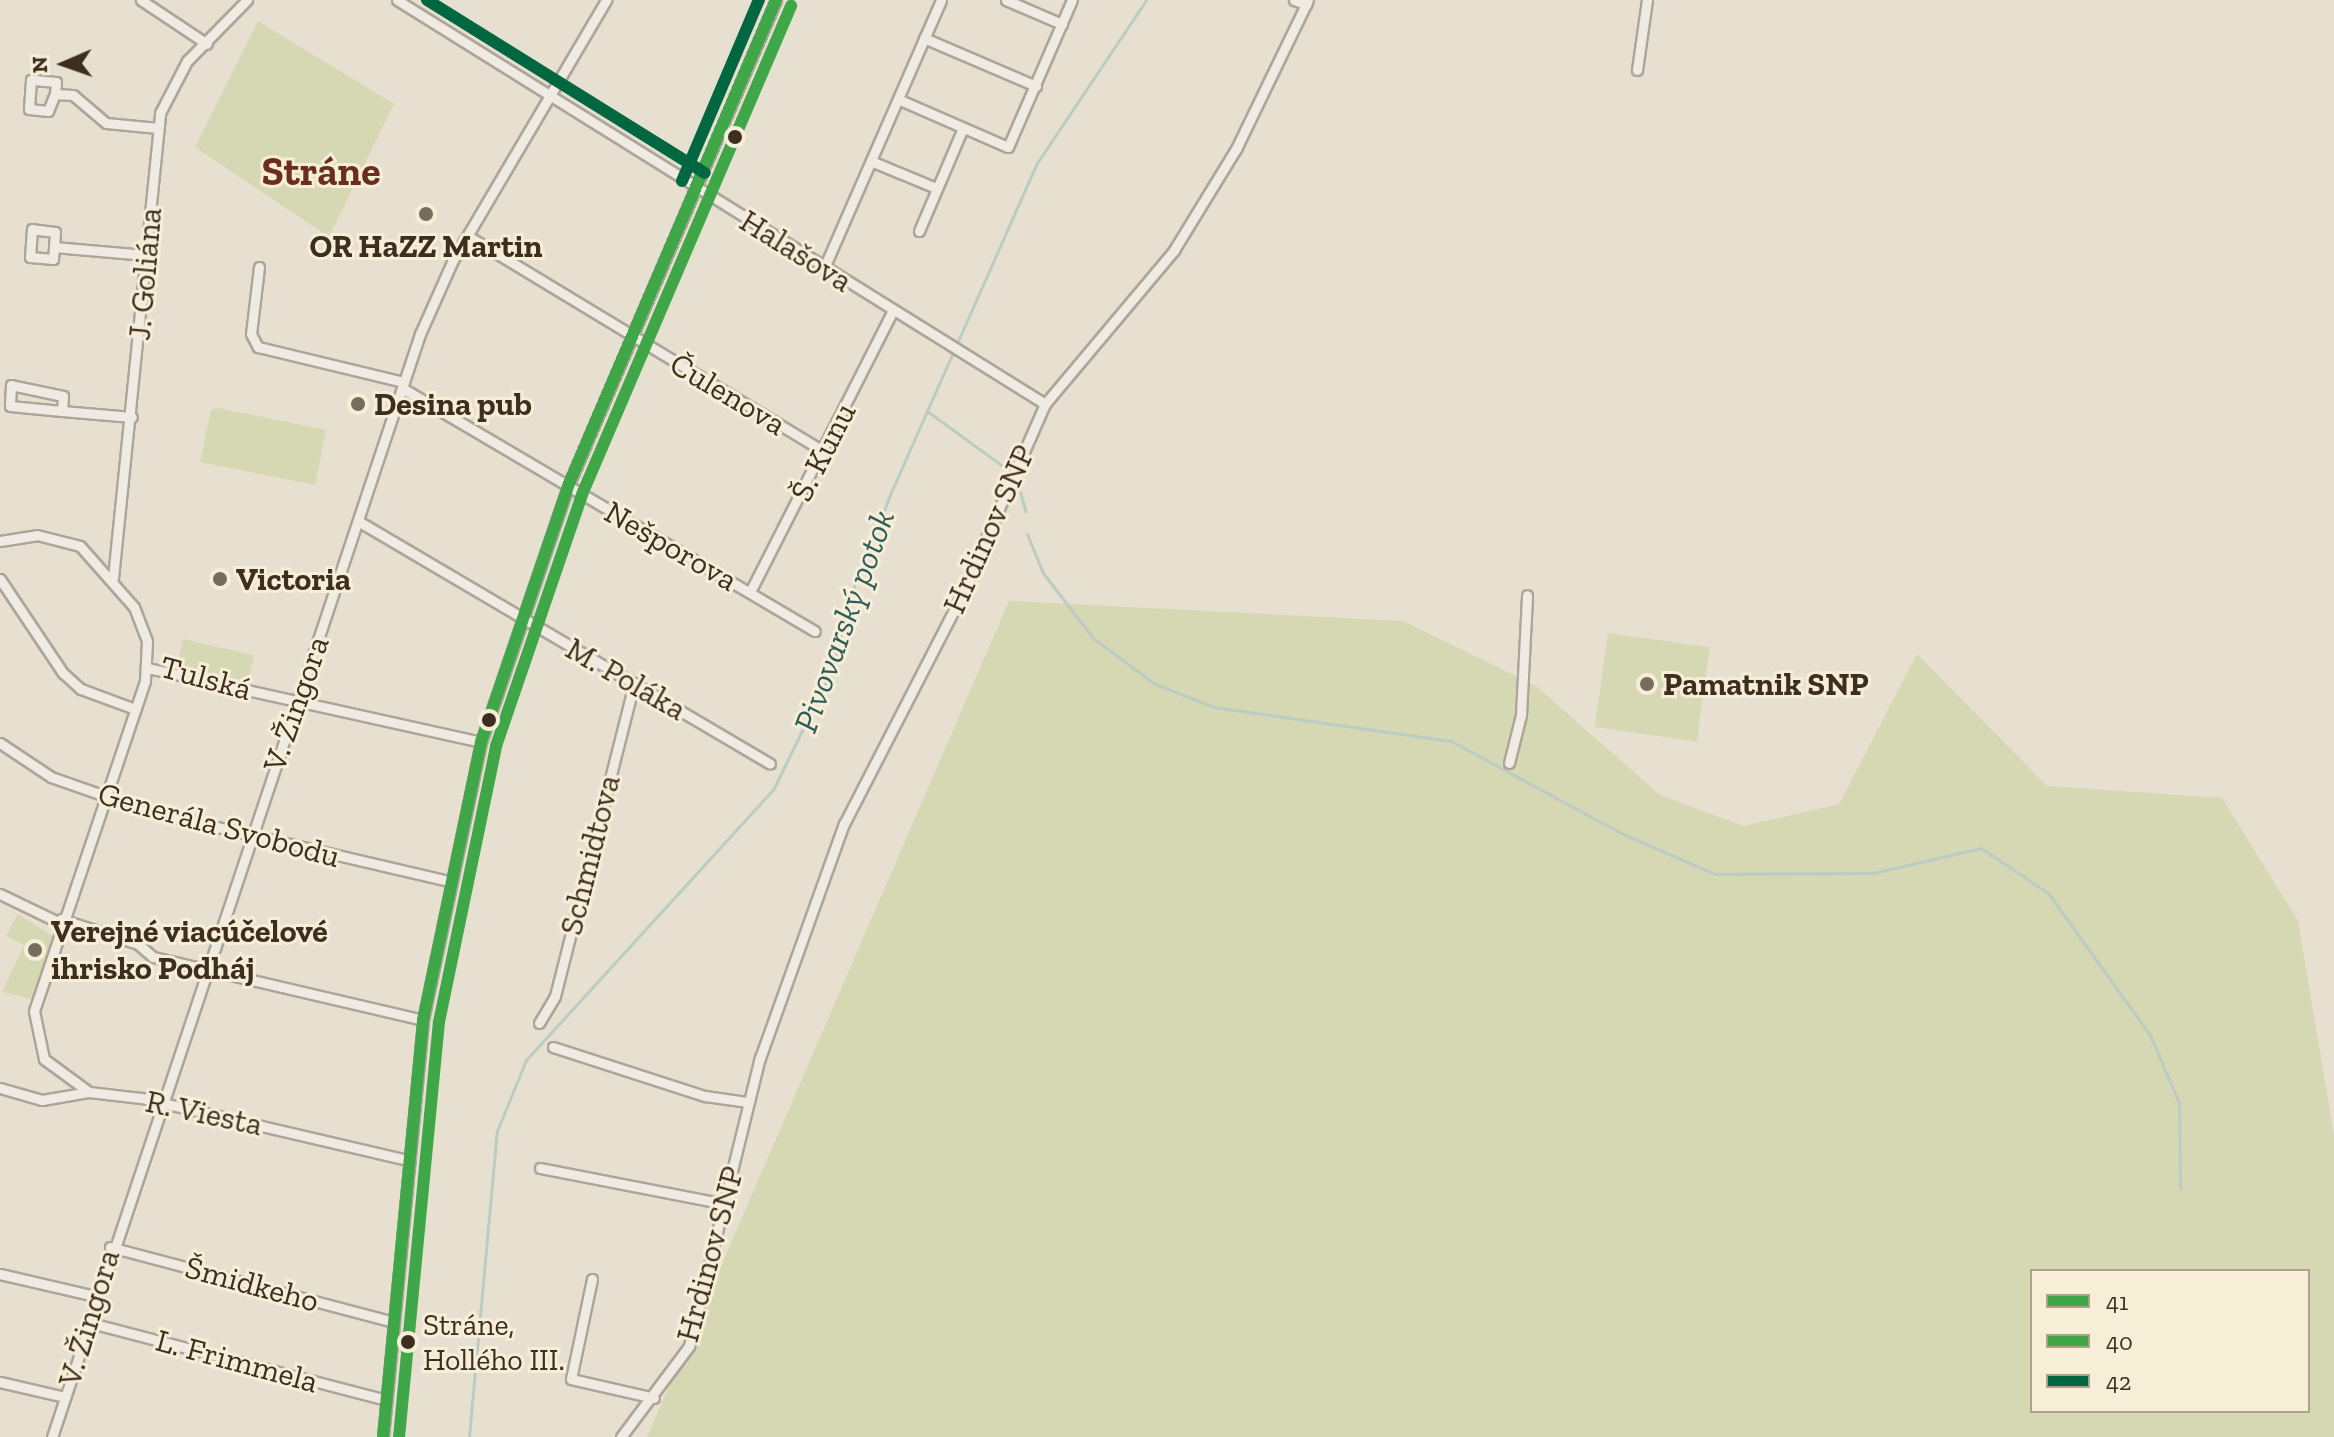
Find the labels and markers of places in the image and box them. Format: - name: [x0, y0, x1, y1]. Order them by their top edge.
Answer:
- unlabelled marker: [727, 129, 743, 145]
- marker: OR HaZZ Martin: [417, 205, 435, 223]
- place label: OR HaZZ Martin: [310, 227, 542, 265]
- place label: Desina pub: [374, 385, 532, 423]
- marker: Desina pub: [349, 395, 367, 413]
- place label: Victoria: [236, 560, 351, 598]
- marker: Victoria: [211, 570, 229, 588]
- place label: Pamatnik SNP: [1663, 665, 1869, 703]
- marker: Pamatnik SNP: [1638, 675, 1656, 693]
- unlabelled marker: [481, 712, 497, 728]
- place label: Verejné viacúčelové ihrisko Podháj: [51, 913, 329, 988]
- marker: Verejné viacúčelové ihrisko Podháj: [26, 941, 44, 959]
- place label: Stráne, Hollého III.: [423, 1307, 565, 1378]
- marker: Stráne, Hollého III.: [400, 1334, 416, 1350]

